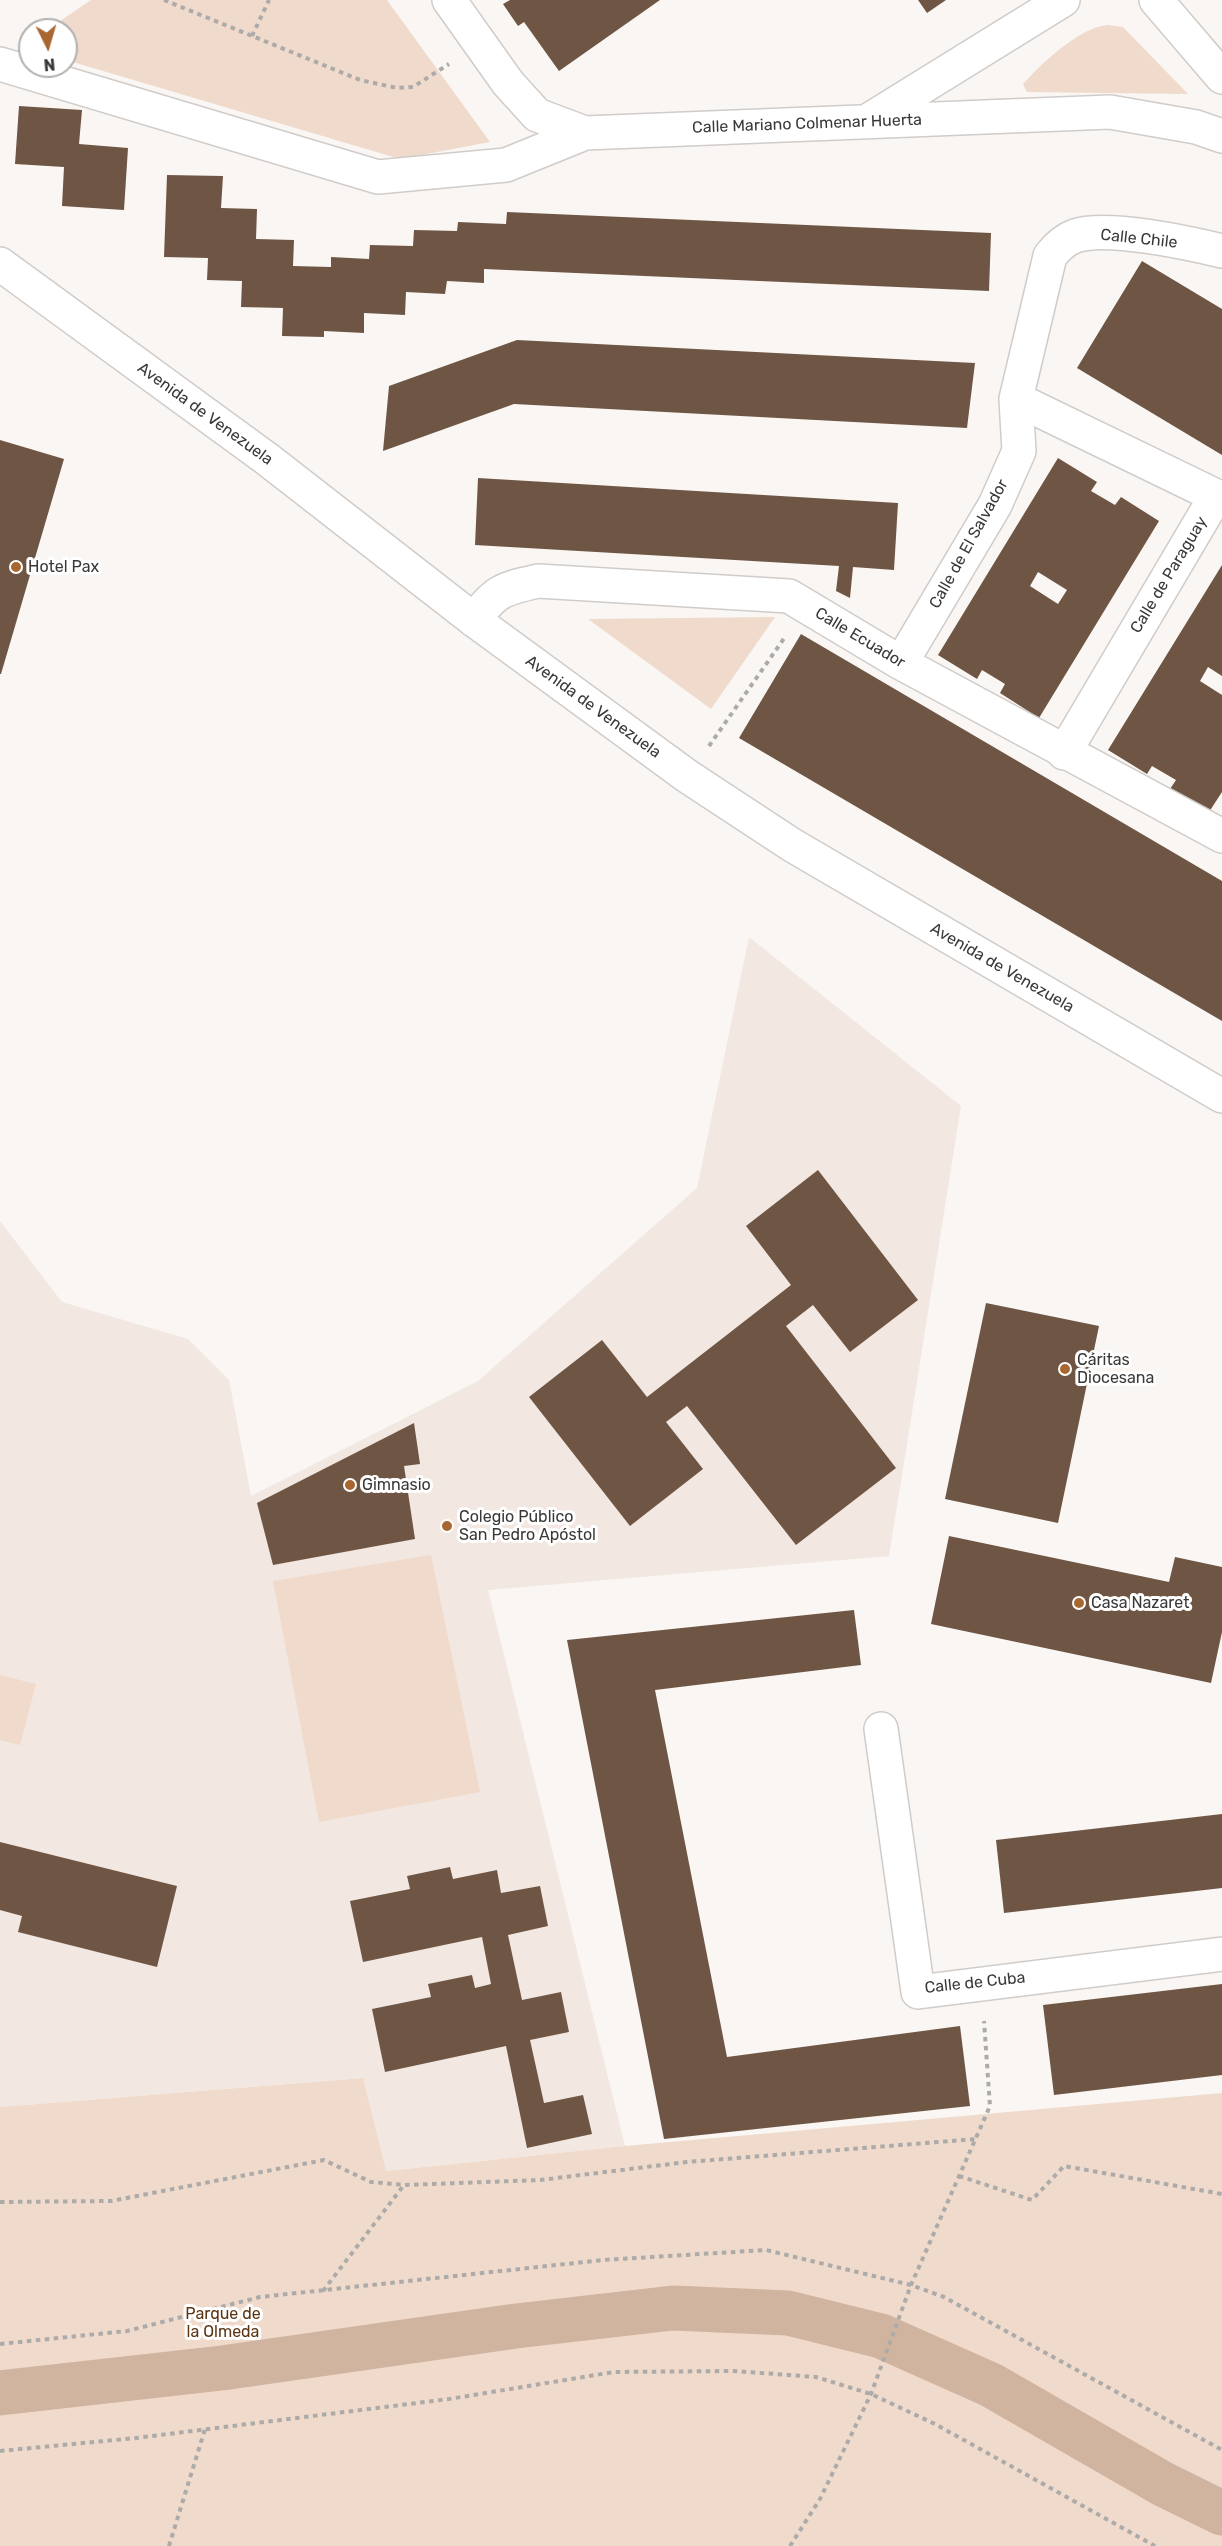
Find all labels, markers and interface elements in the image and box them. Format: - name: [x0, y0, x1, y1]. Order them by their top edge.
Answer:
- north arrow: [18, 18, 78, 78]
- text: N: [43, 54, 56, 74]
- street label: Calle Mariano Colmenar Huerta: [692, 110, 922, 138]
- street label: Calle Chile: [1100, 225, 1178, 253]
- street label: Avenida de Venezuela: [134, 358, 276, 470]
- street label: Calle de El Salvador: [925, 476, 1013, 612]
- street label: Calle de Paraguay: [1127, 513, 1211, 637]
- place label: Hotel Pax: [28, 557, 99, 577]
- marker: Hotel Pax: [9, 560, 23, 574]
- street label: Calle Ecuador: [811, 604, 909, 672]
- street label: Avenida de Venezuela: [522, 651, 664, 763]
- street label: Avenida de Venezuela: [927, 919, 1077, 1017]
- place label: Cáritas Diocesana: [1077, 1350, 1154, 1388]
- marker: Cáritas Diocesana: [1058, 1362, 1072, 1376]
- place label: Gimnasio: [362, 1475, 431, 1495]
- marker: Gimnasio: [343, 1478, 357, 1492]
- place label: Colegio Público San Pedro Apóstol: [459, 1507, 596, 1545]
- marker: Colegio Público San Pedro Apóstol: [440, 1519, 454, 1533]
- place label: Casa Nazaret: [1091, 1593, 1189, 1613]
- marker: Casa Nazaret: [1072, 1596, 1086, 1610]
- street label: Calle de Cuba: [924, 1968, 1026, 1998]
- park label: Parque de la Olmeda: [185, 2304, 261, 2342]

